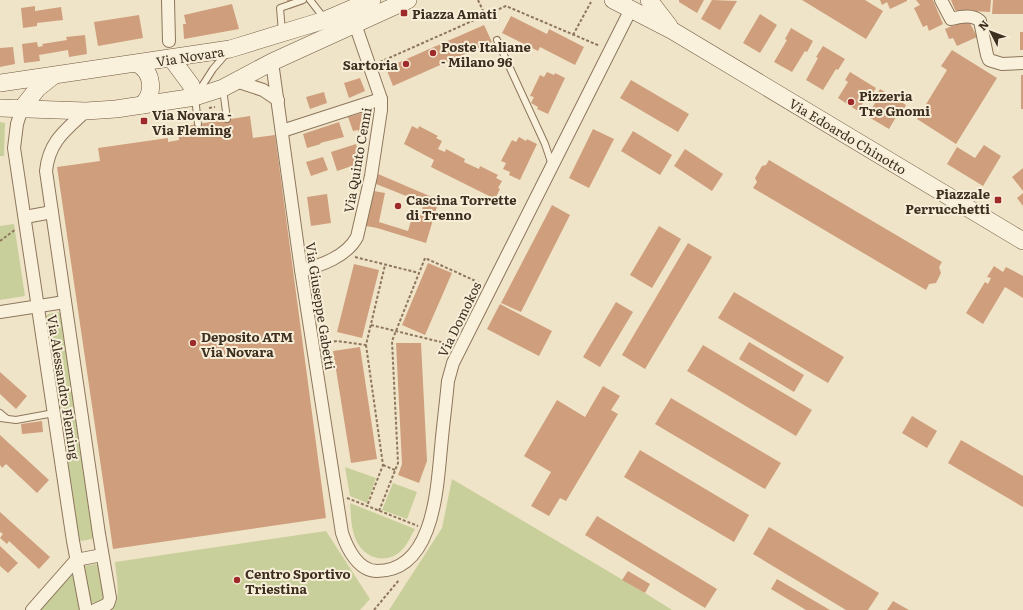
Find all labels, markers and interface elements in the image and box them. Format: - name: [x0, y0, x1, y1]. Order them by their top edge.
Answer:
- place label: Piazza Amati: [412, 4, 497, 23]
- marker: Piazza Amati: [399, 8, 409, 18]
- north arrow: [971, 12, 1011, 52]
- text: N: [974, 16, 992, 33]
- place label: Poste Italiane - Milano 96: [441, 37, 531, 71]
- street label: Via Novara: [155, 41, 225, 71]
- marker: Poste Italiane - Milano 96: [428, 48, 438, 58]
- place label: Sartoria: [343, 55, 398, 74]
- marker: Sartoria: [401, 59, 411, 69]
- place label: Pizzeria Tre Gnomi: [859, 86, 930, 120]
- street label: Via Edoardo Chinotto: [786, 93, 911, 179]
- marker: Pizzeria Tre Gnomi: [846, 97, 856, 107]
- place label: Via Novara - Via Fleming: [152, 105, 232, 139]
- street label: Via Quinto Cenni: [338, 105, 376, 214]
- marker: Via Novara - Via Fleming: [139, 116, 149, 126]
- place label: Piazzale Perrucchetti: [905, 184, 990, 218]
- place label: Cascina Torrette di Trenno: [406, 190, 517, 224]
- marker: Piazzale Perrucchetti: [993, 195, 1003, 205]
- marker: Cascina Torrette di Trenno: [393, 201, 403, 211]
- street label: Via Giuseppe Gabetti: [302, 241, 341, 372]
- street label: Via Domokos: [433, 278, 486, 360]
- street label: Via Alessandro Fleming: [43, 313, 85, 461]
- place label: Deposito ATM Via Novara: [201, 327, 293, 361]
- marker: Deposito ATM Via Novara: [188, 338, 198, 348]
- place label: Centro Sportivo Triestina: [245, 564, 351, 598]
- marker: Centro Sportivo Triestina: [232, 575, 242, 585]

